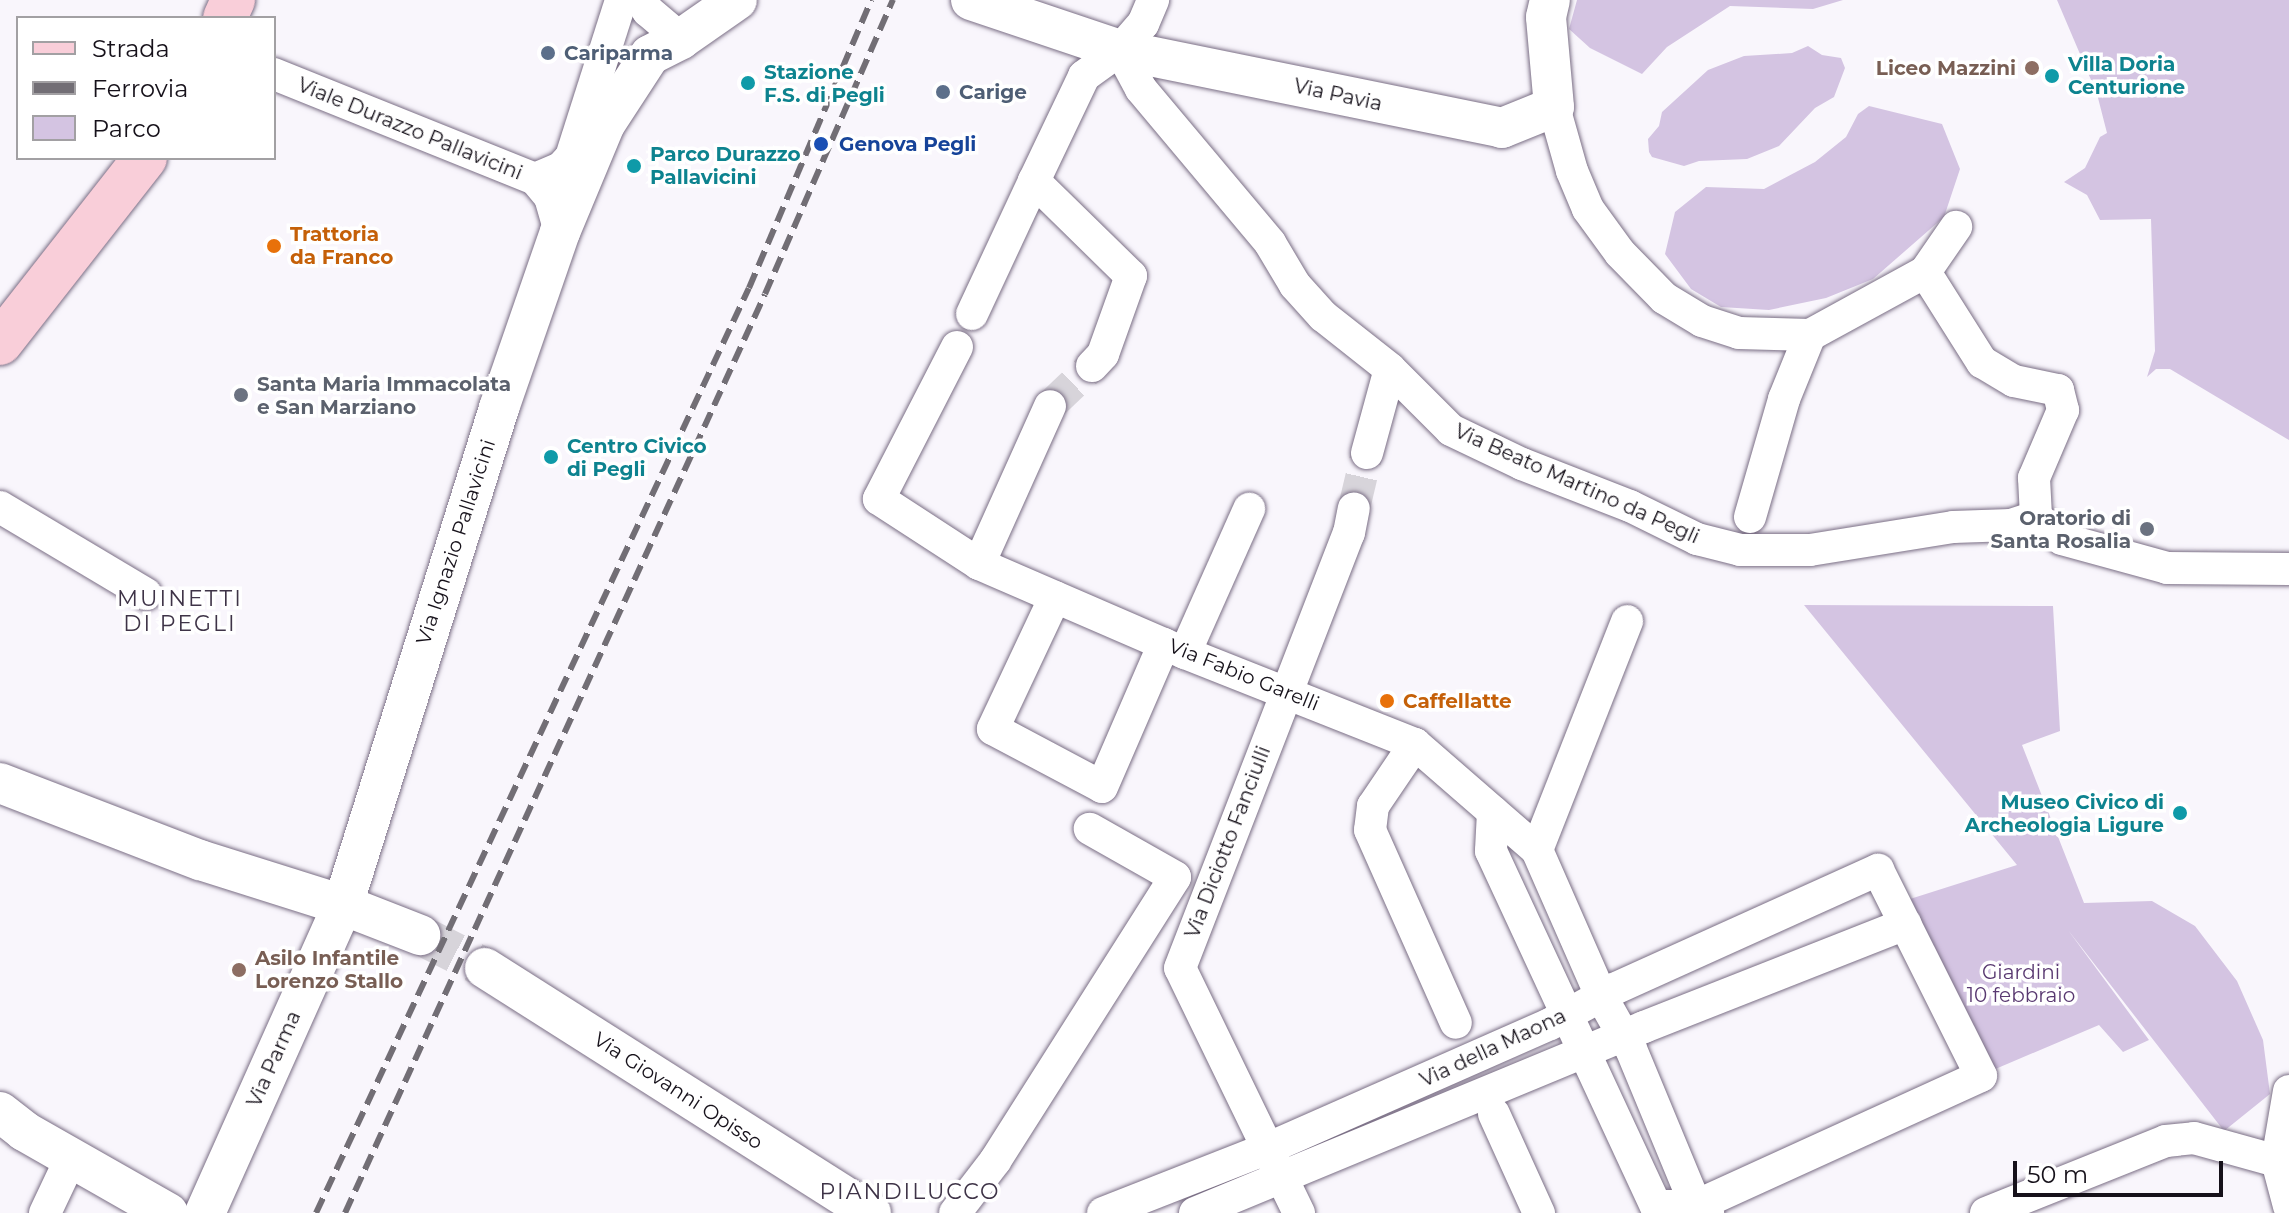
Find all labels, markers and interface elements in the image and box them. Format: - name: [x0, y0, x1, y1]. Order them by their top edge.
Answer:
- legend: [16, 16, 276, 160]
- text: Strada: [92, 34, 170, 63]
- place label: Cariparma: [564, 41, 673, 65]
- marker: Cariparma: [539, 44, 557, 62]
- place label: Villa Doria Centurione: [2068, 52, 2185, 99]
- place label: Liceo Mazzini: [1876, 56, 2016, 80]
- marker: Liceo Mazzini: [2023, 59, 2041, 77]
- place label: Stazione F.S. di Pegli: [764, 60, 885, 107]
- marker: Villa Doria Centurione: [2043, 67, 2061, 85]
- street label: Viale Durazzo Pallavicini: [294, 73, 526, 185]
- text: Ferrovia: [92, 74, 188, 103]
- marker: Stazione F.S. di Pegli: [739, 74, 757, 92]
- street label: Via Pavia: [1292, 74, 1384, 116]
- place label: Carige: [959, 80, 1027, 104]
- marker: Carige: [934, 83, 952, 101]
- text: Parco: [92, 114, 161, 143]
- place label: Genova Pegli: [839, 132, 976, 156]
- marker: Genova Pegli: [810, 133, 832, 155]
- place label: Parco Durazzo Pallavicini: [650, 142, 801, 189]
- marker: Parco Durazzo Pallavicini: [625, 157, 643, 175]
- place label: Trattoria da Franco: [290, 222, 393, 269]
- marker: Trattoria da Franco: [265, 237, 283, 255]
- place label: Santa Maria Immacolata e San Marziano: [257, 372, 511, 419]
- marker: Santa Maria Immacolata e San Marziano: [232, 386, 250, 404]
- street label: Via Beato Martino da Pegli: [1451, 419, 1703, 549]
- place label: Centro Civico di Pegli: [567, 434, 707, 481]
- street label: Via Ignazio Pallavicini: [411, 436, 501, 648]
- marker: Centro Civico di Pegli: [542, 448, 560, 466]
- place label: Oratorio di Santa Rosalia: [1991, 506, 2131, 553]
- marker: Oratorio di Santa Rosalia: [2138, 520, 2156, 538]
- district label: MUINETTI DI PEGLI: [117, 585, 243, 636]
- street label: Via Fabio Garelli: [1165, 634, 1323, 716]
- place label: Caffellatte: [1403, 689, 1512, 713]
- marker: Caffellatte: [1378, 692, 1396, 710]
- street label: Via Diciotto Fanciulli: [1180, 743, 1276, 941]
- place label: Museo Civico di Archeologia Ligure: [1965, 790, 2164, 837]
- marker: Museo Civico di Archeologia Ligure: [2171, 804, 2189, 822]
- place label: Asilo Infantile Lorenzo Stallo: [255, 946, 403, 993]
- park label: Giardini 10 febbraio: [1967, 960, 2075, 1007]
- marker: Asilo Infantile Lorenzo Stallo: [230, 961, 248, 979]
- street label: Via della Maona: [1416, 1004, 1570, 1092]
- street label: Via Parma: [242, 1007, 306, 1111]
- street label: Via Giovanni Opisso: [589, 1027, 767, 1155]
- scale bar: [2017, 1145, 2227, 1195]
- text: 50 m: [2027, 1160, 2088, 1189]
- district label: PIANDILUCCO: [820, 1179, 1000, 1205]

